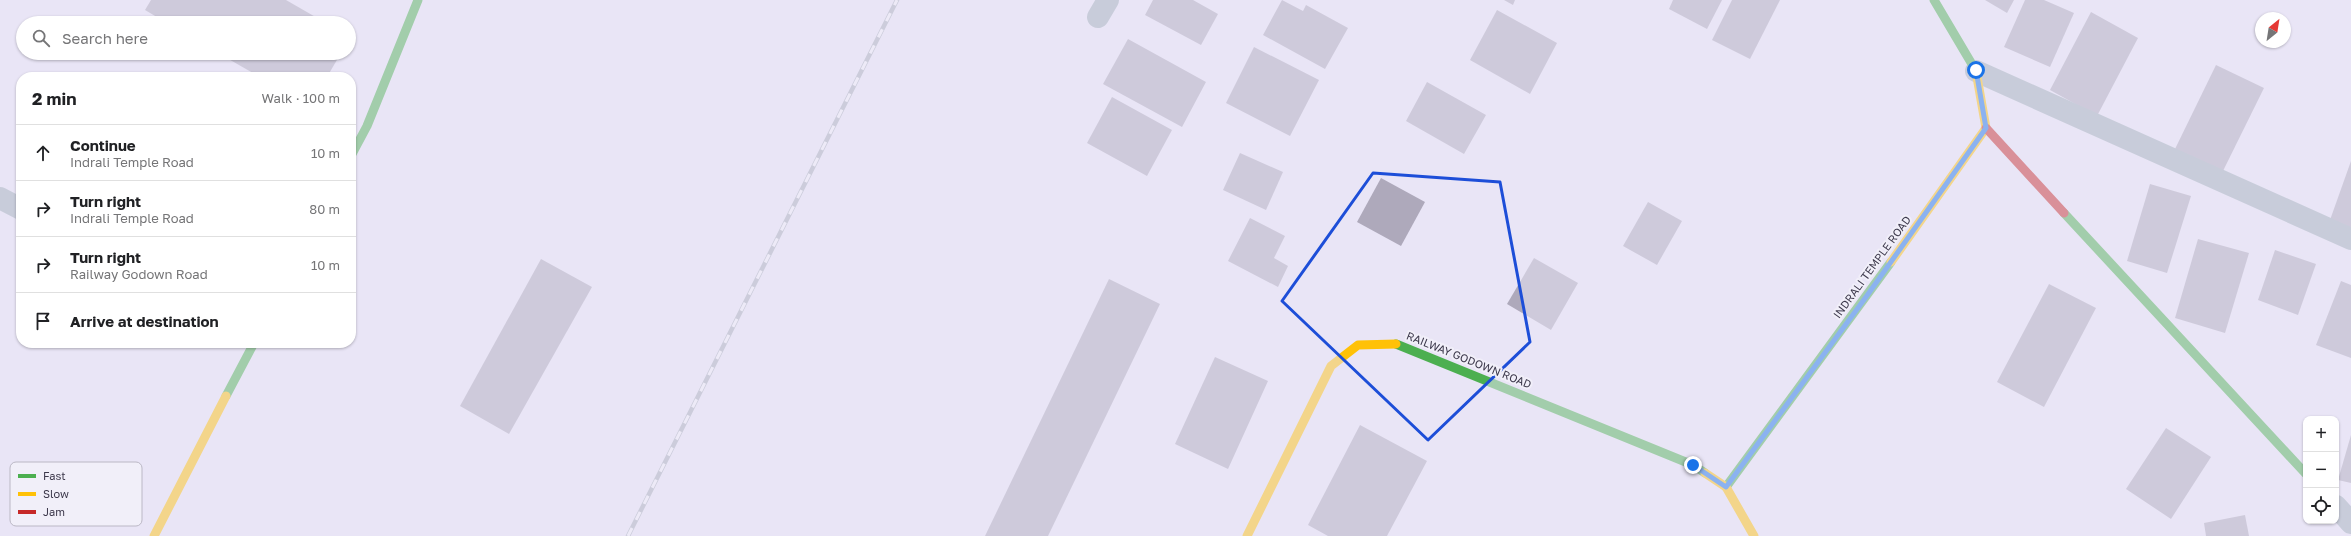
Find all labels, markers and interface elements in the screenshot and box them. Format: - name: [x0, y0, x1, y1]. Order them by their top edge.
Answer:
- north arrow: [2255, 12, 2291, 48]
- search box: [16, 16, 356, 60]
- icon: search: [30, 27, 52, 49]
- text: Search here: [62, 29, 148, 47]
- route start: [1967, 61, 1985, 79]
- text: 2 min: [32, 88, 76, 109]
- text: Walk · 100 m: [262, 90, 340, 106]
- text: Continue: [70, 136, 136, 154]
- icon: ahead: [32, 142, 54, 164]
- text: 10 m: [311, 145, 340, 161]
- text: Indrali Temple Road: [70, 154, 194, 170]
- text: Turn right: [70, 192, 141, 210]
- icon: right: [32, 198, 54, 220]
- text: 80 m: [309, 201, 340, 217]
- text: Indrali Temple Road: [70, 210, 194, 226]
- street label: INDRALI TEMPLE ROAD: [1830, 213, 1913, 320]
- text: Turn right: [70, 248, 141, 266]
- icon: right: [32, 254, 54, 276]
- text: 10 m: [311, 257, 340, 273]
- text: Railway Godown Road: [70, 266, 208, 282]
- icon: arrive: [32, 310, 54, 332]
- text: Arrive at destination: [70, 312, 219, 330]
- street label: RAILWAY GODOWN ROAD: [1405, 328, 1534, 391]
- map controls: [2303, 416, 2339, 524]
- button: +: [2303, 416, 2339, 452]
- button: −: [2303, 452, 2339, 488]
- route end: [1684, 456, 1702, 474]
- legend: [10, 462, 142, 526]
- text: Fast: [43, 469, 66, 482]
- text: Slow: [43, 487, 69, 500]
- button: locate: [2303, 488, 2339, 524]
- text: Jam: [43, 505, 65, 518]

